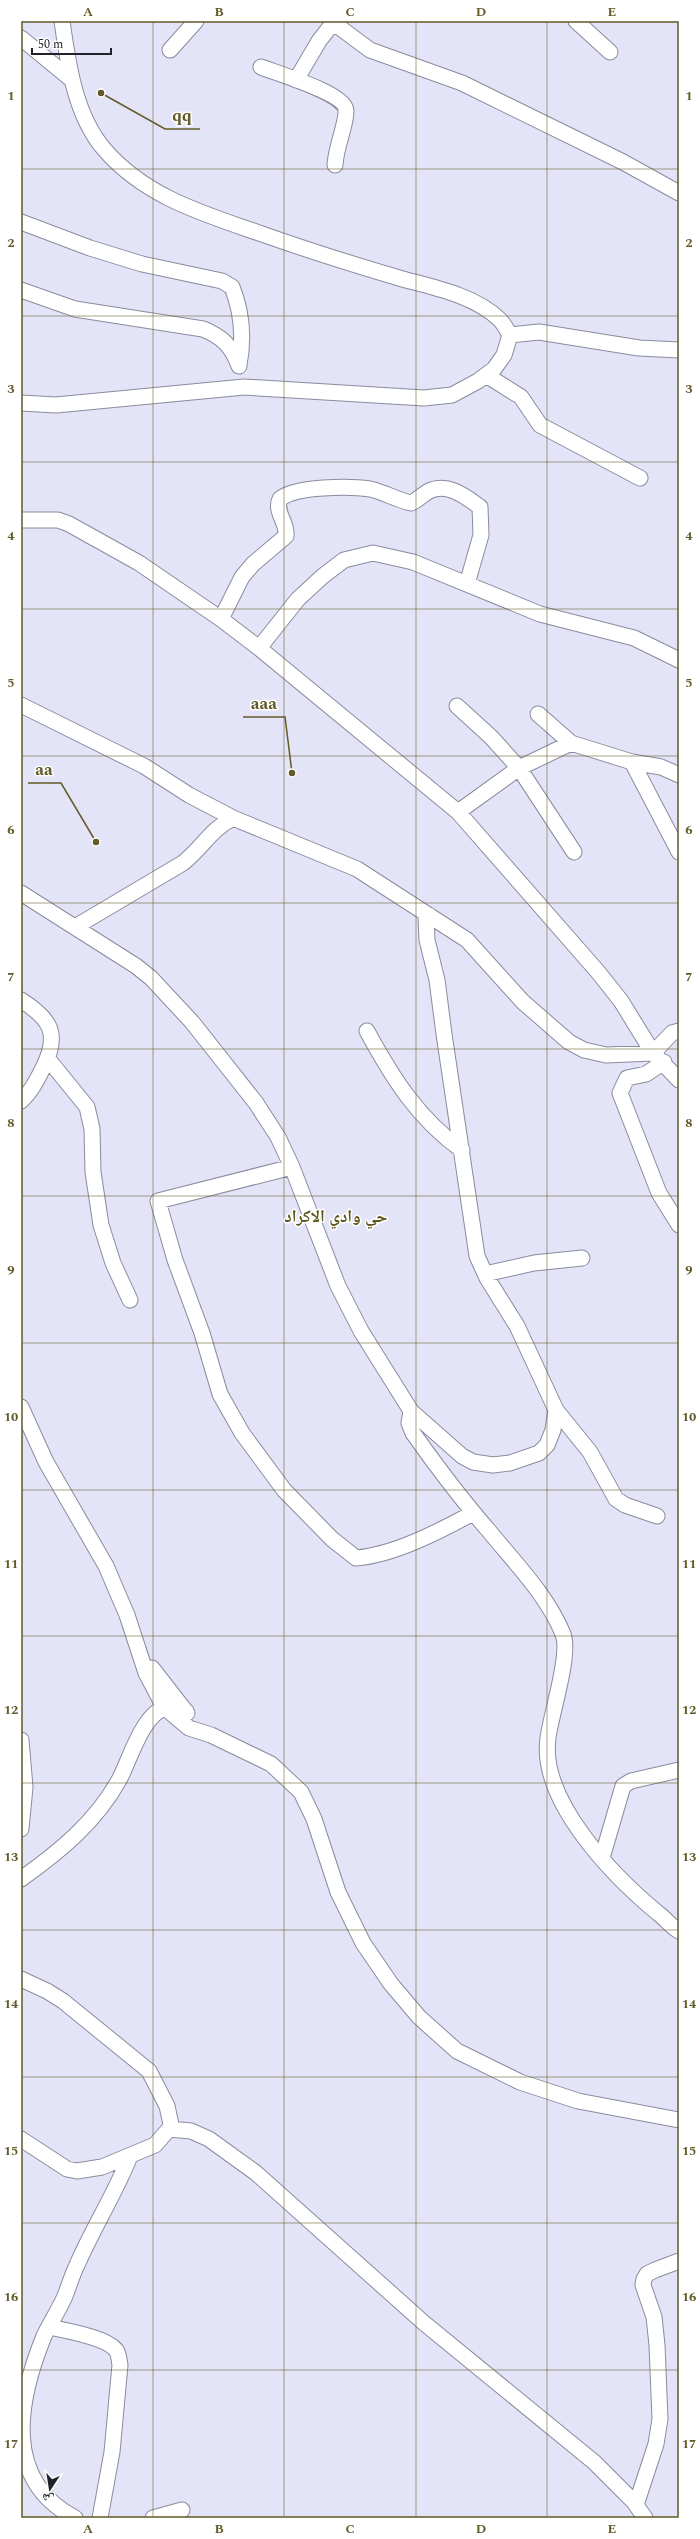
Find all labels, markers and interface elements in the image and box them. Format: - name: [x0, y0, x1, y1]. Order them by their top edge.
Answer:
- text: A: [83, 2, 93, 22]
- text: B: [214, 2, 224, 22]
- text: C: [345, 2, 355, 22]
- text: D: [476, 2, 486, 22]
- text: E: [608, 2, 617, 22]
- scale bar: [32, 30, 111, 56]
- text: 50 m: [38, 35, 63, 54]
- text: 1: [7, 86, 15, 106]
- text: 1: [685, 86, 693, 106]
- callout: qq: [165, 100, 200, 129]
- text: qq: [172, 103, 192, 129]
- text: 2: [7, 233, 15, 253]
- text: 2: [685, 233, 693, 253]
- text: 3: [7, 379, 15, 399]
- text: 3: [685, 379, 693, 399]
- text: 4: [7, 526, 15, 546]
- text: 4: [685, 526, 693, 546]
- text: 5: [7, 673, 15, 693]
- text: 5: [685, 673, 693, 693]
- callout: aaa: [243, 688, 285, 717]
- text: aaa: [251, 691, 277, 717]
- callout: aa: [28, 754, 61, 783]
- text: aa: [35, 757, 53, 783]
- text: 6: [7, 820, 15, 840]
- text: 6: [685, 820, 693, 840]
- text: 7: [7, 967, 15, 987]
- text: 7: [685, 967, 693, 987]
- text: 8: [7, 1113, 15, 1133]
- text: 8: [685, 1113, 693, 1133]
- district label: حي وادي الاكراد: [284, 1204, 388, 1230]
- text: 9: [7, 1260, 15, 1280]
- text: 9: [685, 1260, 693, 1280]
- text: 10: [4, 1407, 18, 1427]
- text: 10: [682, 1407, 696, 1427]
- text: 11: [4, 1554, 18, 1574]
- text: 11: [682, 1554, 696, 1574]
- text: 12: [4, 1700, 18, 1720]
- text: 12: [682, 1700, 696, 1720]
- text: 13: [4, 1847, 18, 1867]
- text: 13: [682, 1847, 696, 1867]
- text: 14: [4, 1994, 19, 2014]
- text: 14: [682, 1994, 697, 2014]
- text: 15: [4, 2141, 18, 2161]
- text: 15: [682, 2141, 696, 2161]
- text: 16: [4, 2287, 18, 2307]
- text: 16: [682, 2287, 696, 2307]
- text: 17: [4, 2434, 18, 2454]
- text: 17: [682, 2434, 696, 2454]
- north arrow: [30, 2469, 70, 2509]
- text: ش: [40, 2489, 56, 2508]
- text: A: [83, 2519, 93, 2539]
- text: B: [214, 2519, 224, 2539]
- text: C: [345, 2519, 355, 2539]
- text: D: [476, 2519, 486, 2539]
- text: E: [608, 2519, 617, 2539]

